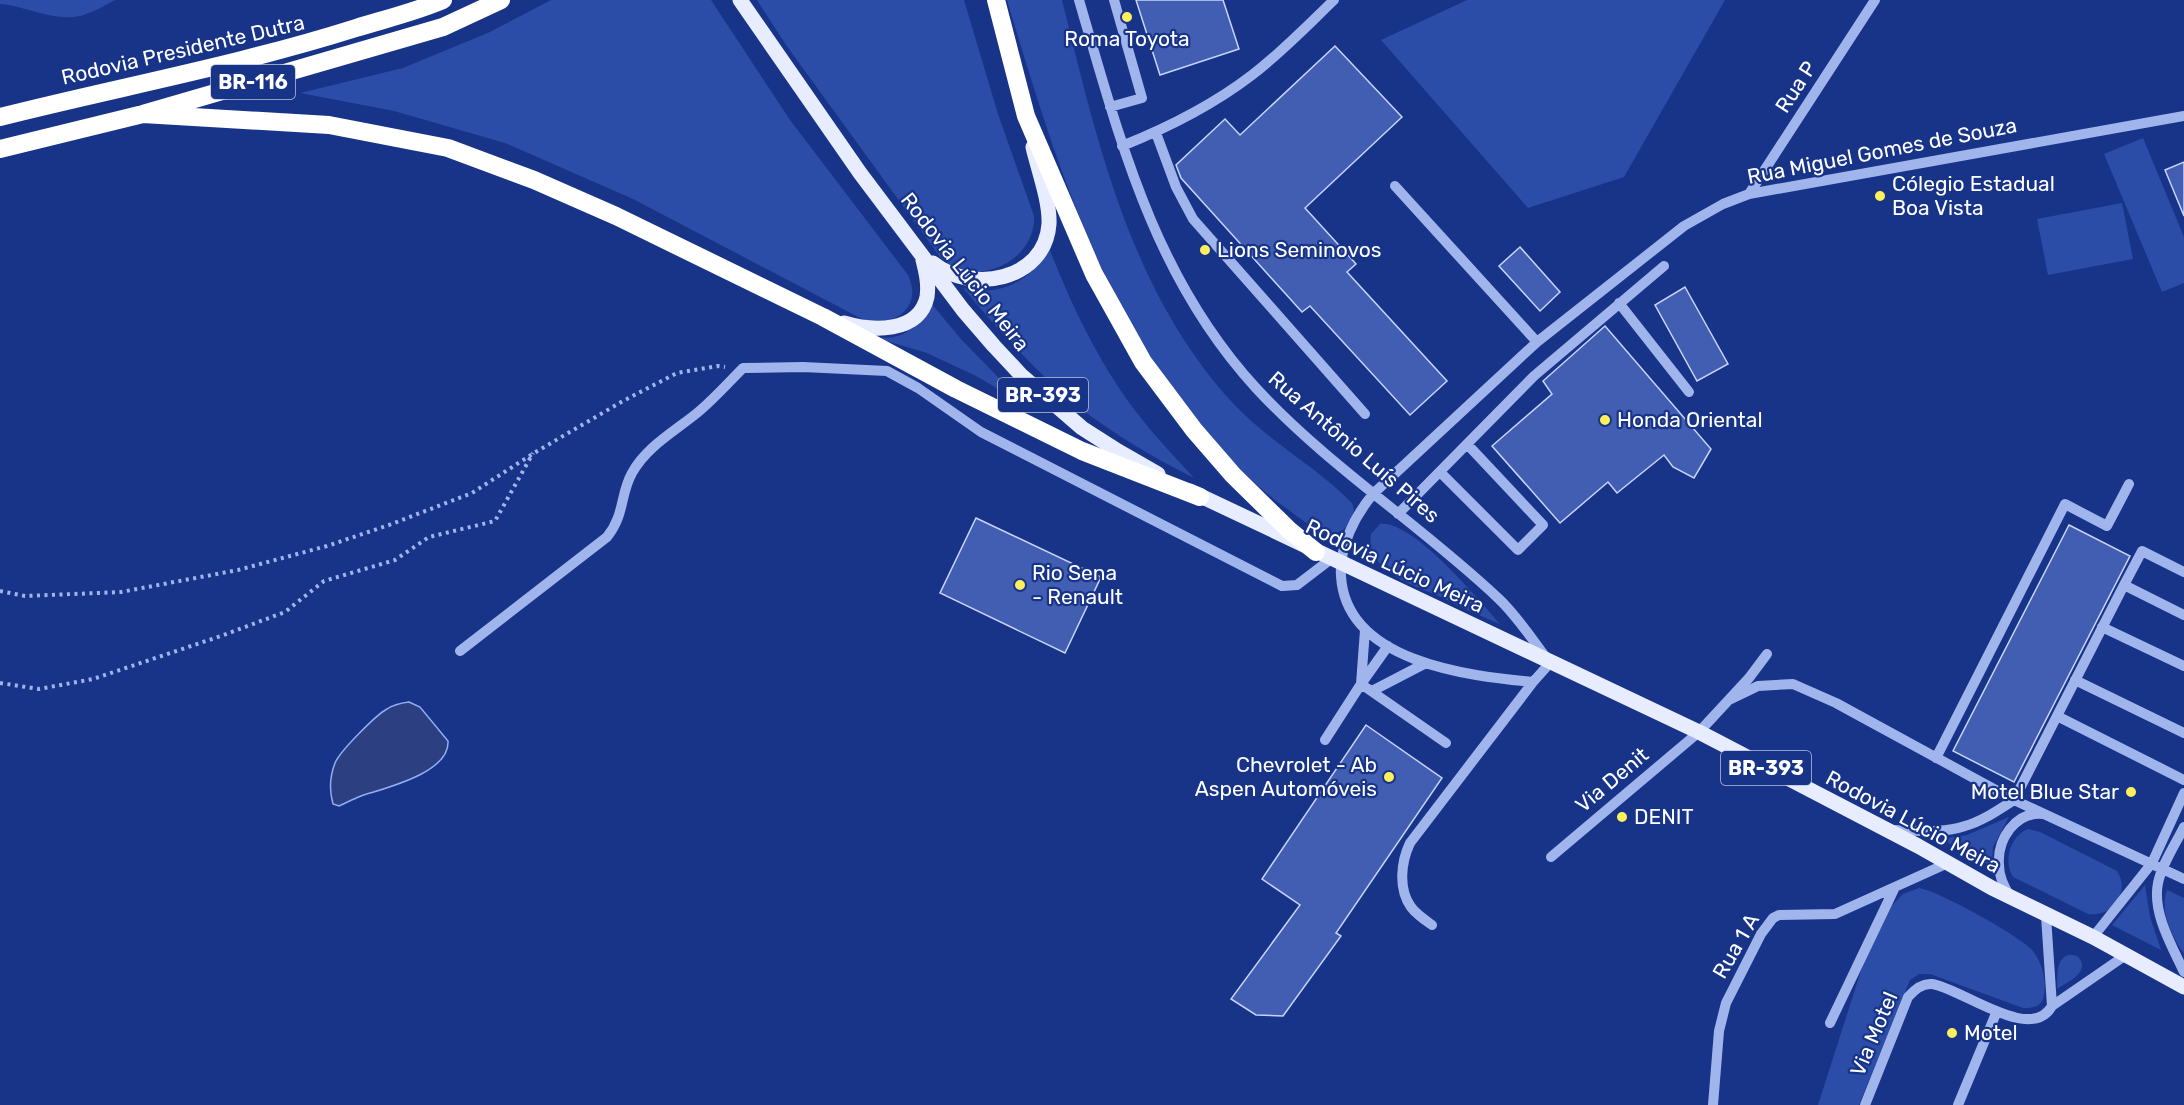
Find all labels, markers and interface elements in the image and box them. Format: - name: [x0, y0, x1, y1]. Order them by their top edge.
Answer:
- street label: Rodovia Presidente Dutra: [59, 9, 307, 90]
- marker: Roma Toyota: [1120, 10, 1134, 24]
- place label: Roma Toyota: [1064, 26, 1190, 51]
- street label: Rua P: [1770, 56, 1821, 117]
- road number: BR-116: [211, 65, 295, 99]
- street label: Rua Miguel Gomes de Souza: [1745, 112, 2019, 189]
- place label: Cólegio Estadual Boa Vista: [1892, 171, 2055, 220]
- street label: Rodovia Lúcio Meira: [896, 187, 1035, 356]
- marker: Cólegio Estadual Boa Vista: [1873, 189, 1887, 203]
- place label: Lions Seminovos: [1217, 237, 1382, 262]
- marker: Lions Seminovos: [1198, 243, 1212, 257]
- street label: Rua Antônio Luís Pires: [1264, 366, 1445, 528]
- road number: BR-393: [998, 378, 1088, 412]
- place label: Honda Oriental: [1617, 407, 1763, 432]
- marker: Honda Oriental: [1598, 413, 1612, 427]
- street label: Rodovia Lúcio Meira: [1302, 513, 1489, 618]
- place label: Rio Sena - Renault: [1032, 560, 1123, 609]
- marker: Rio Sena - Renault: [1013, 578, 1027, 592]
- street label: Via Denit: [1570, 742, 1653, 817]
- road number: BR-393: [1721, 751, 1811, 785]
- place label: Chevrolet - Ab Aspen Automóveis: [1195, 752, 1377, 801]
- street label: Rodovia Lúcio Meira: [1822, 765, 2005, 878]
- marker: Chevrolet - Ab Aspen Automóveis: [1382, 770, 1396, 784]
- place label: Motel Blue Star: [1971, 779, 2119, 804]
- marker: Motel Blue Star: [2124, 785, 2138, 799]
- place label: DENIT: [1634, 804, 1694, 829]
- marker: DENIT: [1615, 810, 1629, 824]
- street label: Rua 1 A: [1707, 909, 1764, 983]
- street label: Via Motel: [1845, 988, 1902, 1080]
- place label: Motel: [1964, 1020, 2018, 1045]
- marker: Motel: [1945, 1026, 1959, 1040]

